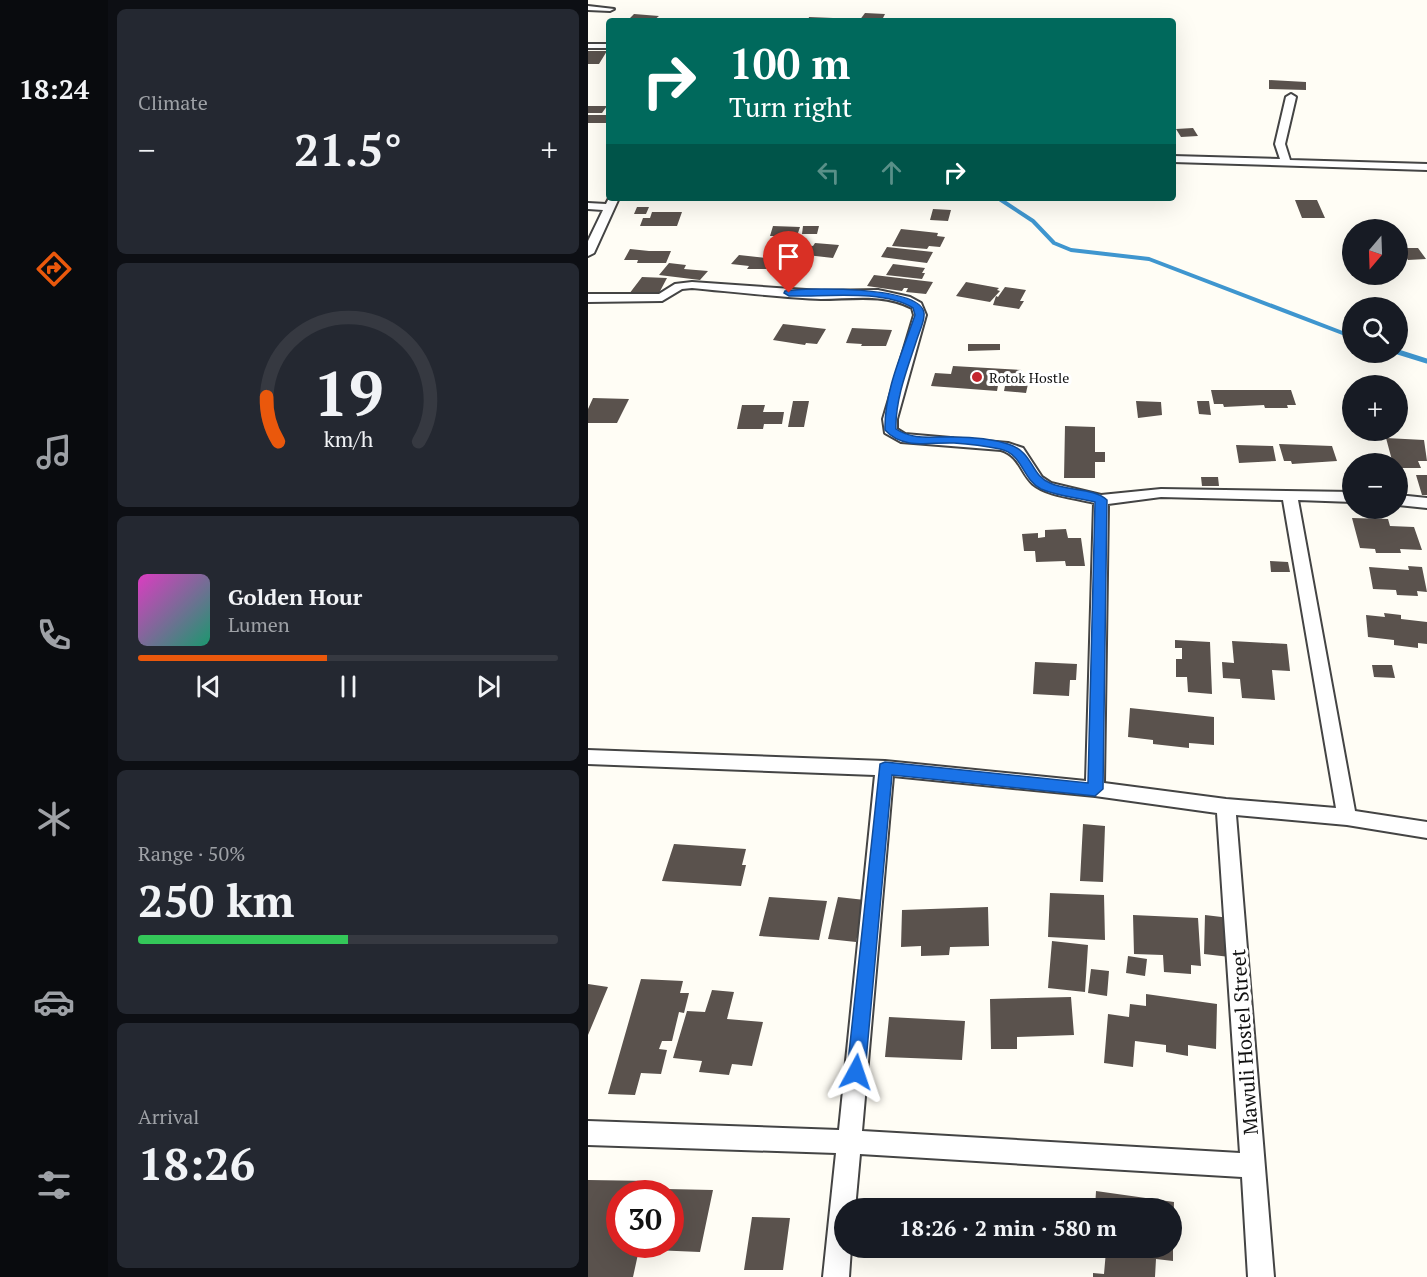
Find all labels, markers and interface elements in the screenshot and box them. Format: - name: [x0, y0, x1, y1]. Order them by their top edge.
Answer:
- text: 100 m: [729, 35, 850, 91]
- icon: right: [630, 42, 708, 120]
- text: 18:24: [19, 71, 89, 107]
- text: Climate: [138, 89, 208, 116]
- text: Turn right: [729, 89, 852, 125]
- text: 21.5°: [294, 119, 402, 179]
- text: −: [138, 128, 156, 171]
- text: +: [540, 128, 558, 171]
- icon: left: [812, 156, 845, 189]
- icon: ahead: [875, 156, 908, 189]
- icon: right: [938, 156, 971, 189]
- north arrow: [1342, 219, 1408, 285]
- map controls: [1342, 219, 1408, 519]
- pin: [763, 231, 814, 293]
- icon: arrive: [772, 240, 805, 273]
- icon: directions: [33, 248, 75, 290]
- button: search: [1342, 297, 1408, 363]
- text: 19: [313, 351, 383, 434]
- place label: Rotok Hostle: [989, 368, 1069, 387]
- marker: Rotok Hostle: [970, 370, 984, 384]
- button: +: [1342, 375, 1408, 441]
- text: km/h: [323, 425, 373, 453]
- icon: music: [33, 431, 75, 473]
- button: −: [1342, 453, 1408, 519]
- text: Golden Hour: [228, 582, 362, 611]
- text: Lumen: [228, 611, 290, 638]
- icon: phone: [33, 614, 75, 656]
- icon: previous: [192, 670, 225, 703]
- icon: pause: [332, 670, 365, 703]
- icon: next: [472, 670, 505, 703]
- icon: climate: [33, 798, 75, 840]
- text: Range · 50%: [138, 840, 245, 867]
- text: 250 km: [138, 870, 294, 930]
- street label: Mawuli Hostel Street: [1224, 948, 1264, 1136]
- icon: car: [33, 981, 75, 1023]
- position arrow: [824, 1040, 888, 1104]
- text: Arrival: [138, 1103, 199, 1130]
- text: 18:26: [138, 1133, 255, 1193]
- icon: filters: [33, 1164, 75, 1206]
- speed limit sign: 30: [606, 1180, 684, 1258]
- text: 18:26 · 2 min · 580 m: [899, 1213, 1117, 1242]

